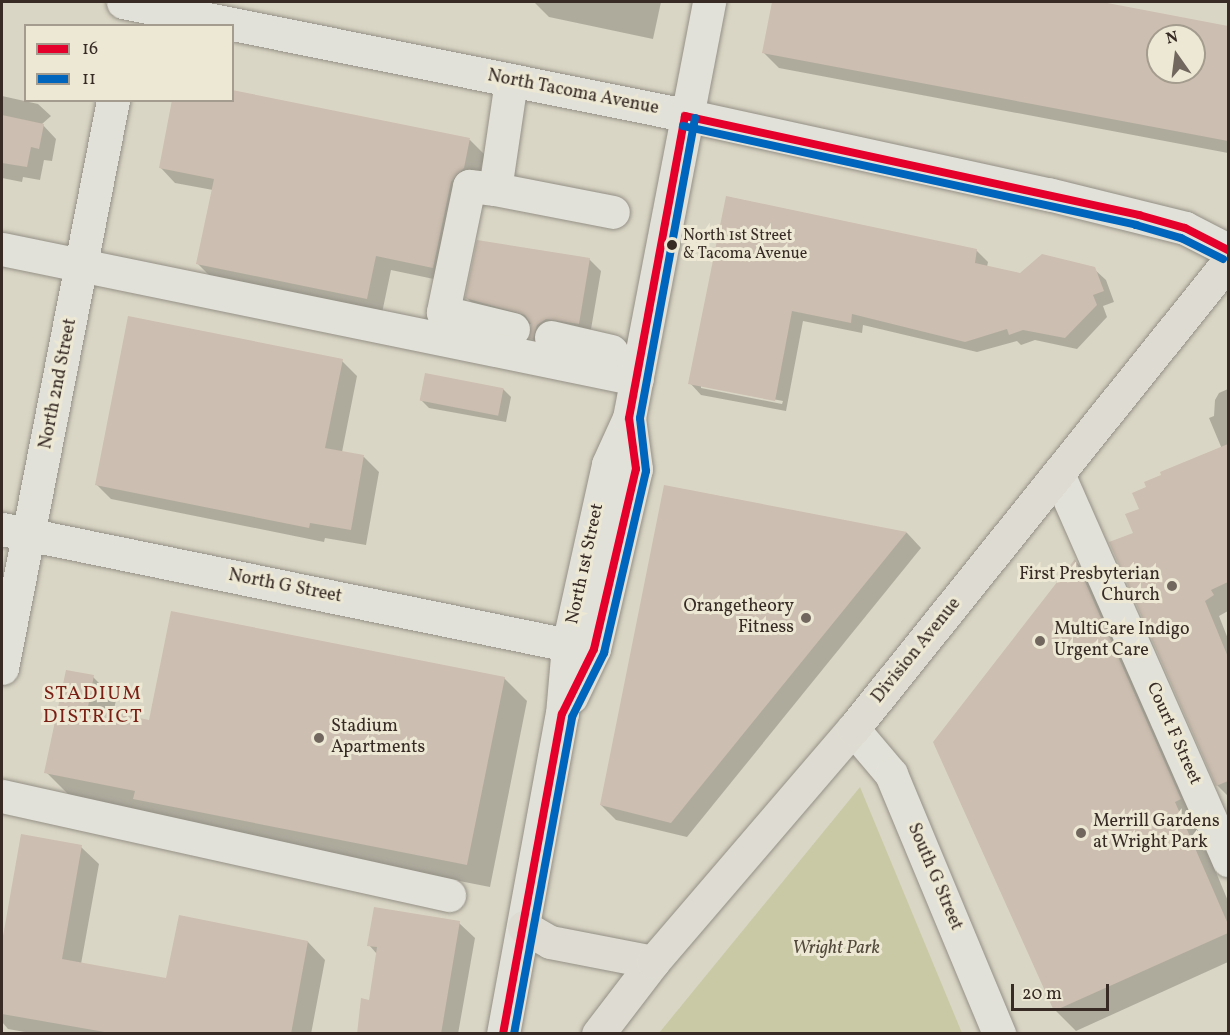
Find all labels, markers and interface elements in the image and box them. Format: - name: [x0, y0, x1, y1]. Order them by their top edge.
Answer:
- legend: [24, 24, 234, 102]
- north arrow: [1146, 24, 1206, 84]
- text: N: [1164, 26, 1180, 51]
- text: 16: [82, 37, 98, 62]
- street label: North Tacoma Avenue: [485, 66, 661, 120]
- text: 11: [82, 67, 96, 92]
- place label: North 1st Street & Tacoma Avenue: [683, 226, 808, 264]
- marker: North 1st Street & Tacoma Avenue: [666, 239, 678, 251]
- street label: North 2nd Street: [36, 317, 82, 451]
- street label: North 1st Street: [563, 502, 609, 626]
- street label: North G Street: [226, 565, 344, 609]
- place label: First Presbyterian Church: [1019, 565, 1160, 608]
- marker: First Presbyterian Church: [1165, 579, 1179, 593]
- street label: Division Avenue: [868, 594, 966, 708]
- place label: Orangetheory Fitness: [683, 597, 794, 640]
- marker: Orangetheory Fitness: [799, 611, 813, 625]
- place label: MultiCare Indigo Urgent Care: [1054, 620, 1190, 662]
- marker: MultiCare Indigo Urgent Care: [1031, 632, 1049, 650]
- street label: Court F Street: [1141, 679, 1205, 789]
- district label: STADIUM DISTRICT: [43, 683, 143, 730]
- place label: Stadium Apartments: [331, 717, 425, 760]
- marker: Stadium Apartments: [312, 731, 326, 745]
- place label: Merrill Gardens at Wright Park: [1093, 812, 1220, 854]
- street label: South G Street: [902, 820, 966, 934]
- marker: Merrill Gardens at Wright Park: [1074, 826, 1088, 840]
- park label: Wright Park: [792, 938, 880, 960]
- scale bar: [1014, 972, 1112, 1010]
- text: 20 m: [1022, 982, 1062, 1007]

